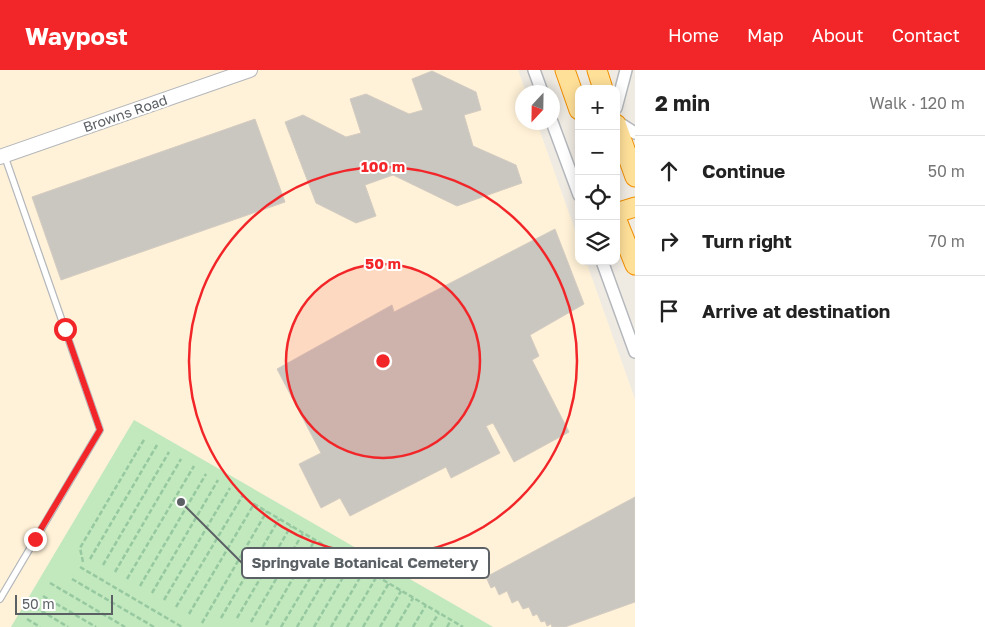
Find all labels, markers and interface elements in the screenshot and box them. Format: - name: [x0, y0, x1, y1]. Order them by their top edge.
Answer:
- text: Waypost: [25, 21, 128, 50]
- text: Home: [668, 24, 719, 46]
- text: Map: [747, 24, 784, 46]
- text: About: [812, 24, 864, 46]
- text: Contact: [892, 24, 960, 46]
- north arrow: [515, 85, 560, 130]
- map controls: [575, 85, 620, 265]
- button: +: [575, 85, 620, 130]
- text: 2 min: [655, 90, 710, 116]
- street label: Browns Road: [81, 91, 169, 135]
- text: Walk · 120 m: [869, 93, 965, 113]
- button: −: [575, 130, 620, 175]
- text: 100 m: [361, 157, 405, 175]
- icon: ahead: [655, 157, 683, 185]
- text: Continue: [702, 159, 785, 182]
- text: 50 m: [928, 161, 965, 181]
- button: locate: [575, 175, 620, 220]
- button: layers: [575, 220, 620, 265]
- icon: right: [655, 227, 683, 255]
- text: Turn right: [702, 229, 792, 252]
- text: 70 m: [928, 231, 965, 251]
- text: 50 m: [365, 254, 401, 272]
- icon: arrive: [655, 297, 683, 325]
- text: Arrive at destination: [702, 299, 890, 322]
- route start: [54, 318, 77, 341]
- centre of rings: [374, 352, 392, 370]
- route end: [24, 528, 47, 551]
- callout: Springvale Botanical Cemetery: [242, 548, 489, 578]
- text: Springvale Botanical Cemetery: [251, 553, 479, 571]
- scale bar: [15, 592, 112, 615]
- text: 50 m: [22, 595, 55, 612]

